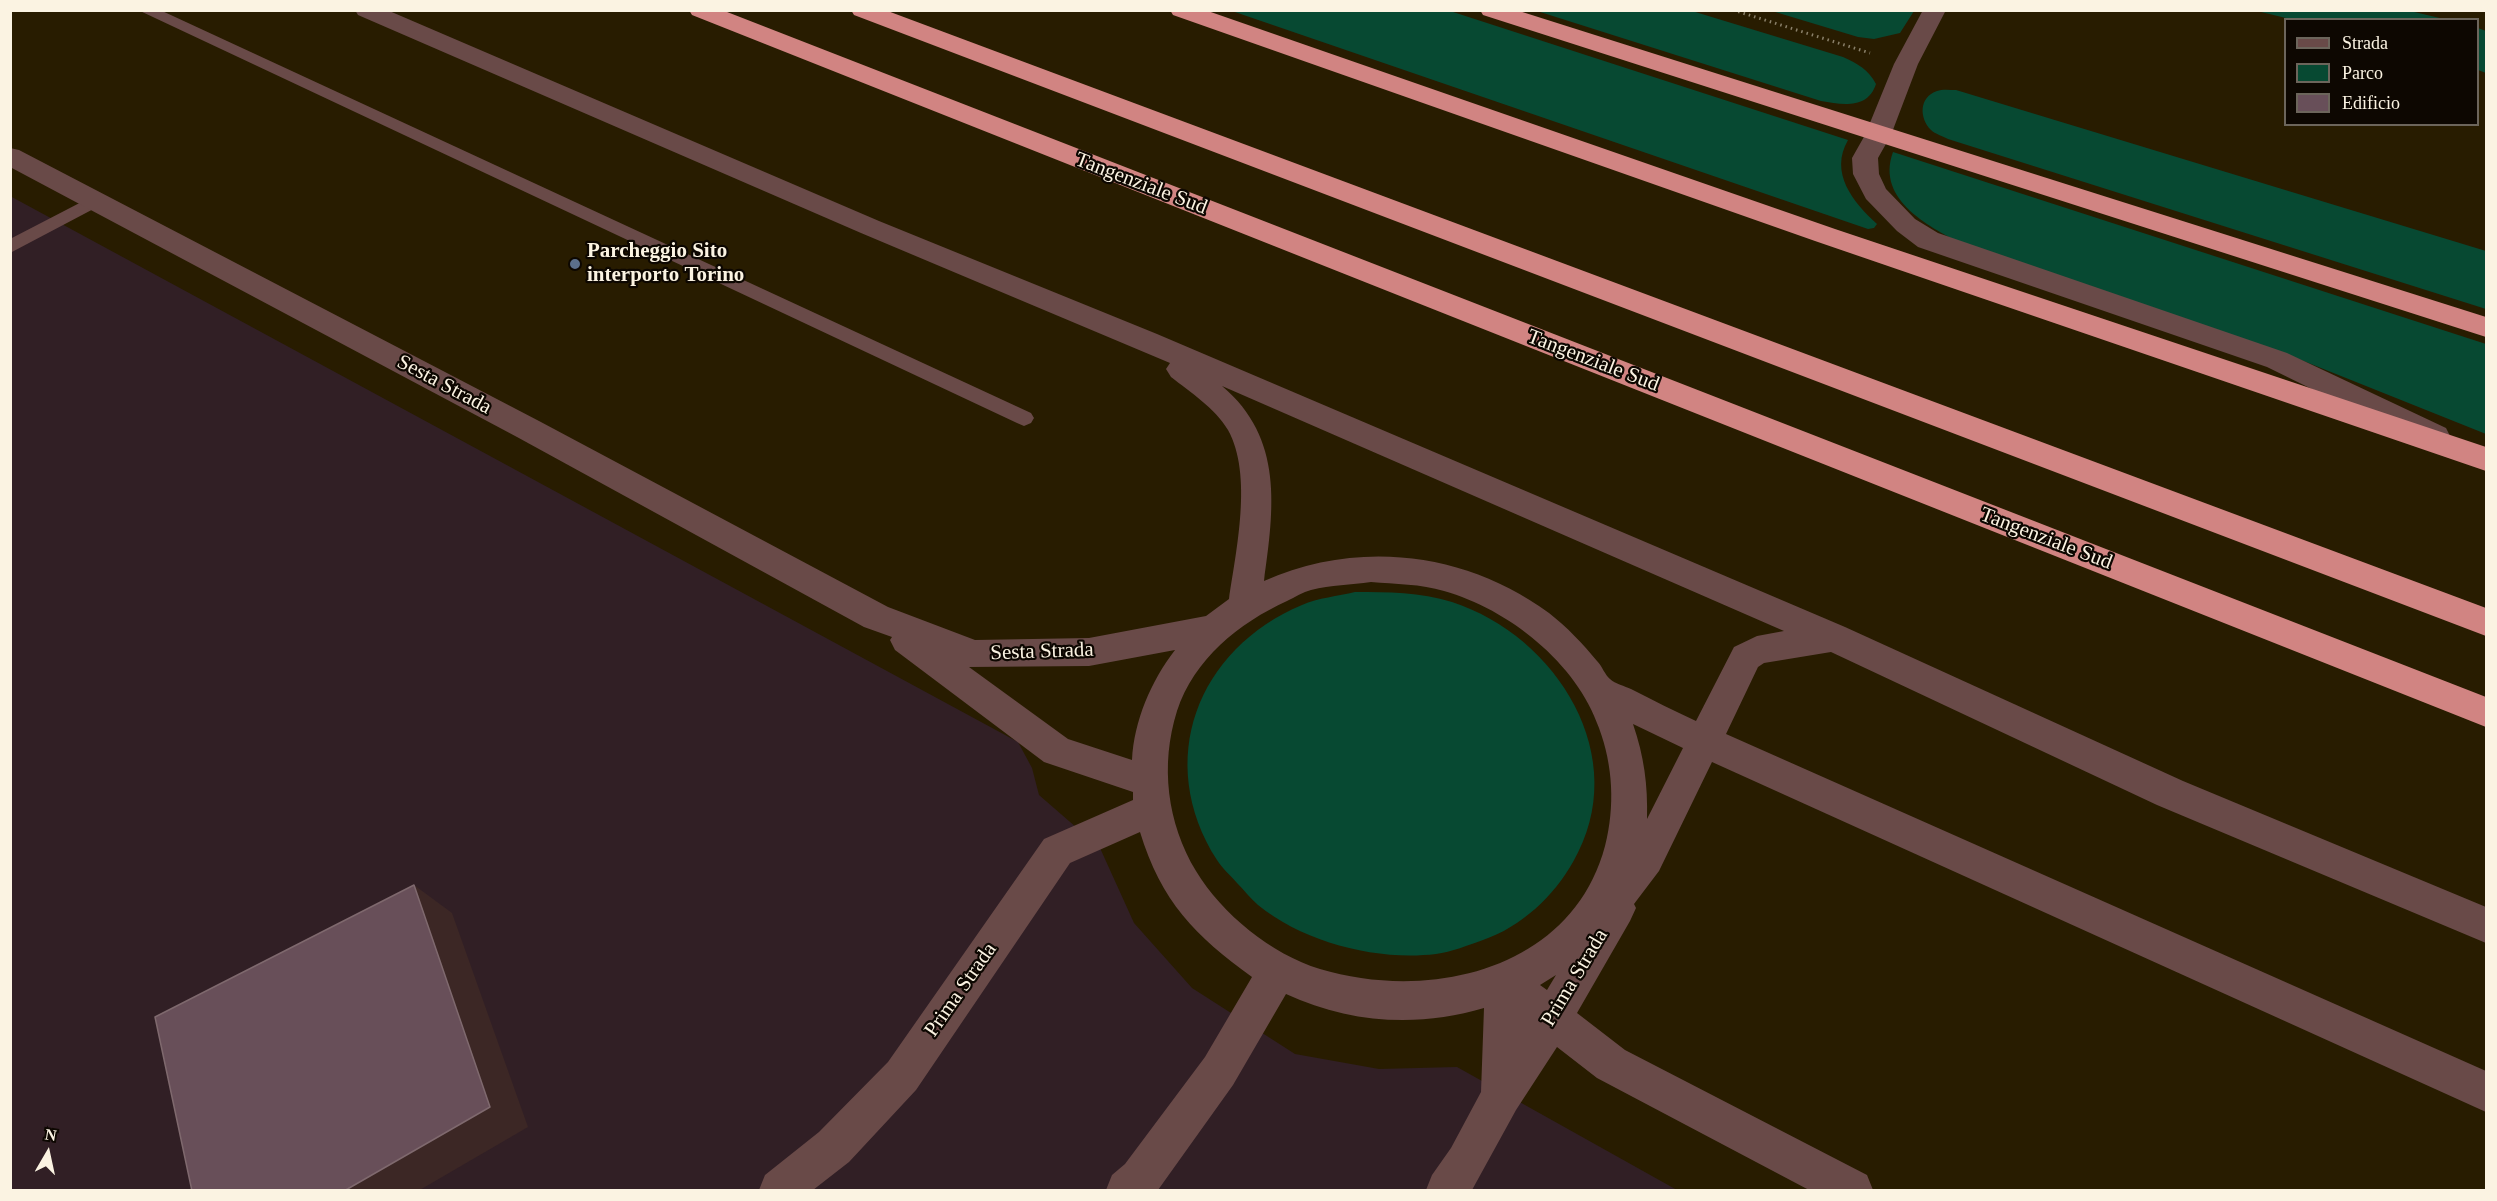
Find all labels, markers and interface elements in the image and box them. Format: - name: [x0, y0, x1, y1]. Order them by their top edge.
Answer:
- legend: [2284, 18, 2479, 126]
- text: Strada: [2342, 33, 2388, 53]
- text: Parco: [2342, 63, 2383, 83]
- text: Edificio: [2342, 93, 2400, 113]
- street label: Tangenziale Sud: [1072, 147, 1210, 221]
- place label: Parcheggio Sito interporto Torino: [587, 239, 744, 289]
- marker: Parcheggio Sito interporto Torino: [568, 257, 582, 271]
- street label: Tangenziale Sud: [1524, 324, 1662, 398]
- street label: Sesta Strada: [393, 350, 495, 420]
- street label: Tangenziale Sud: [1977, 502, 2115, 576]
- street label: Sesta Strada: [990, 638, 1094, 666]
- street label: Prima Strada: [1536, 925, 1614, 1031]
- street label: Prima Strada: [919, 938, 1003, 1042]
- north arrow: [18, 1123, 78, 1183]
- text: N: [44, 1125, 58, 1144]

